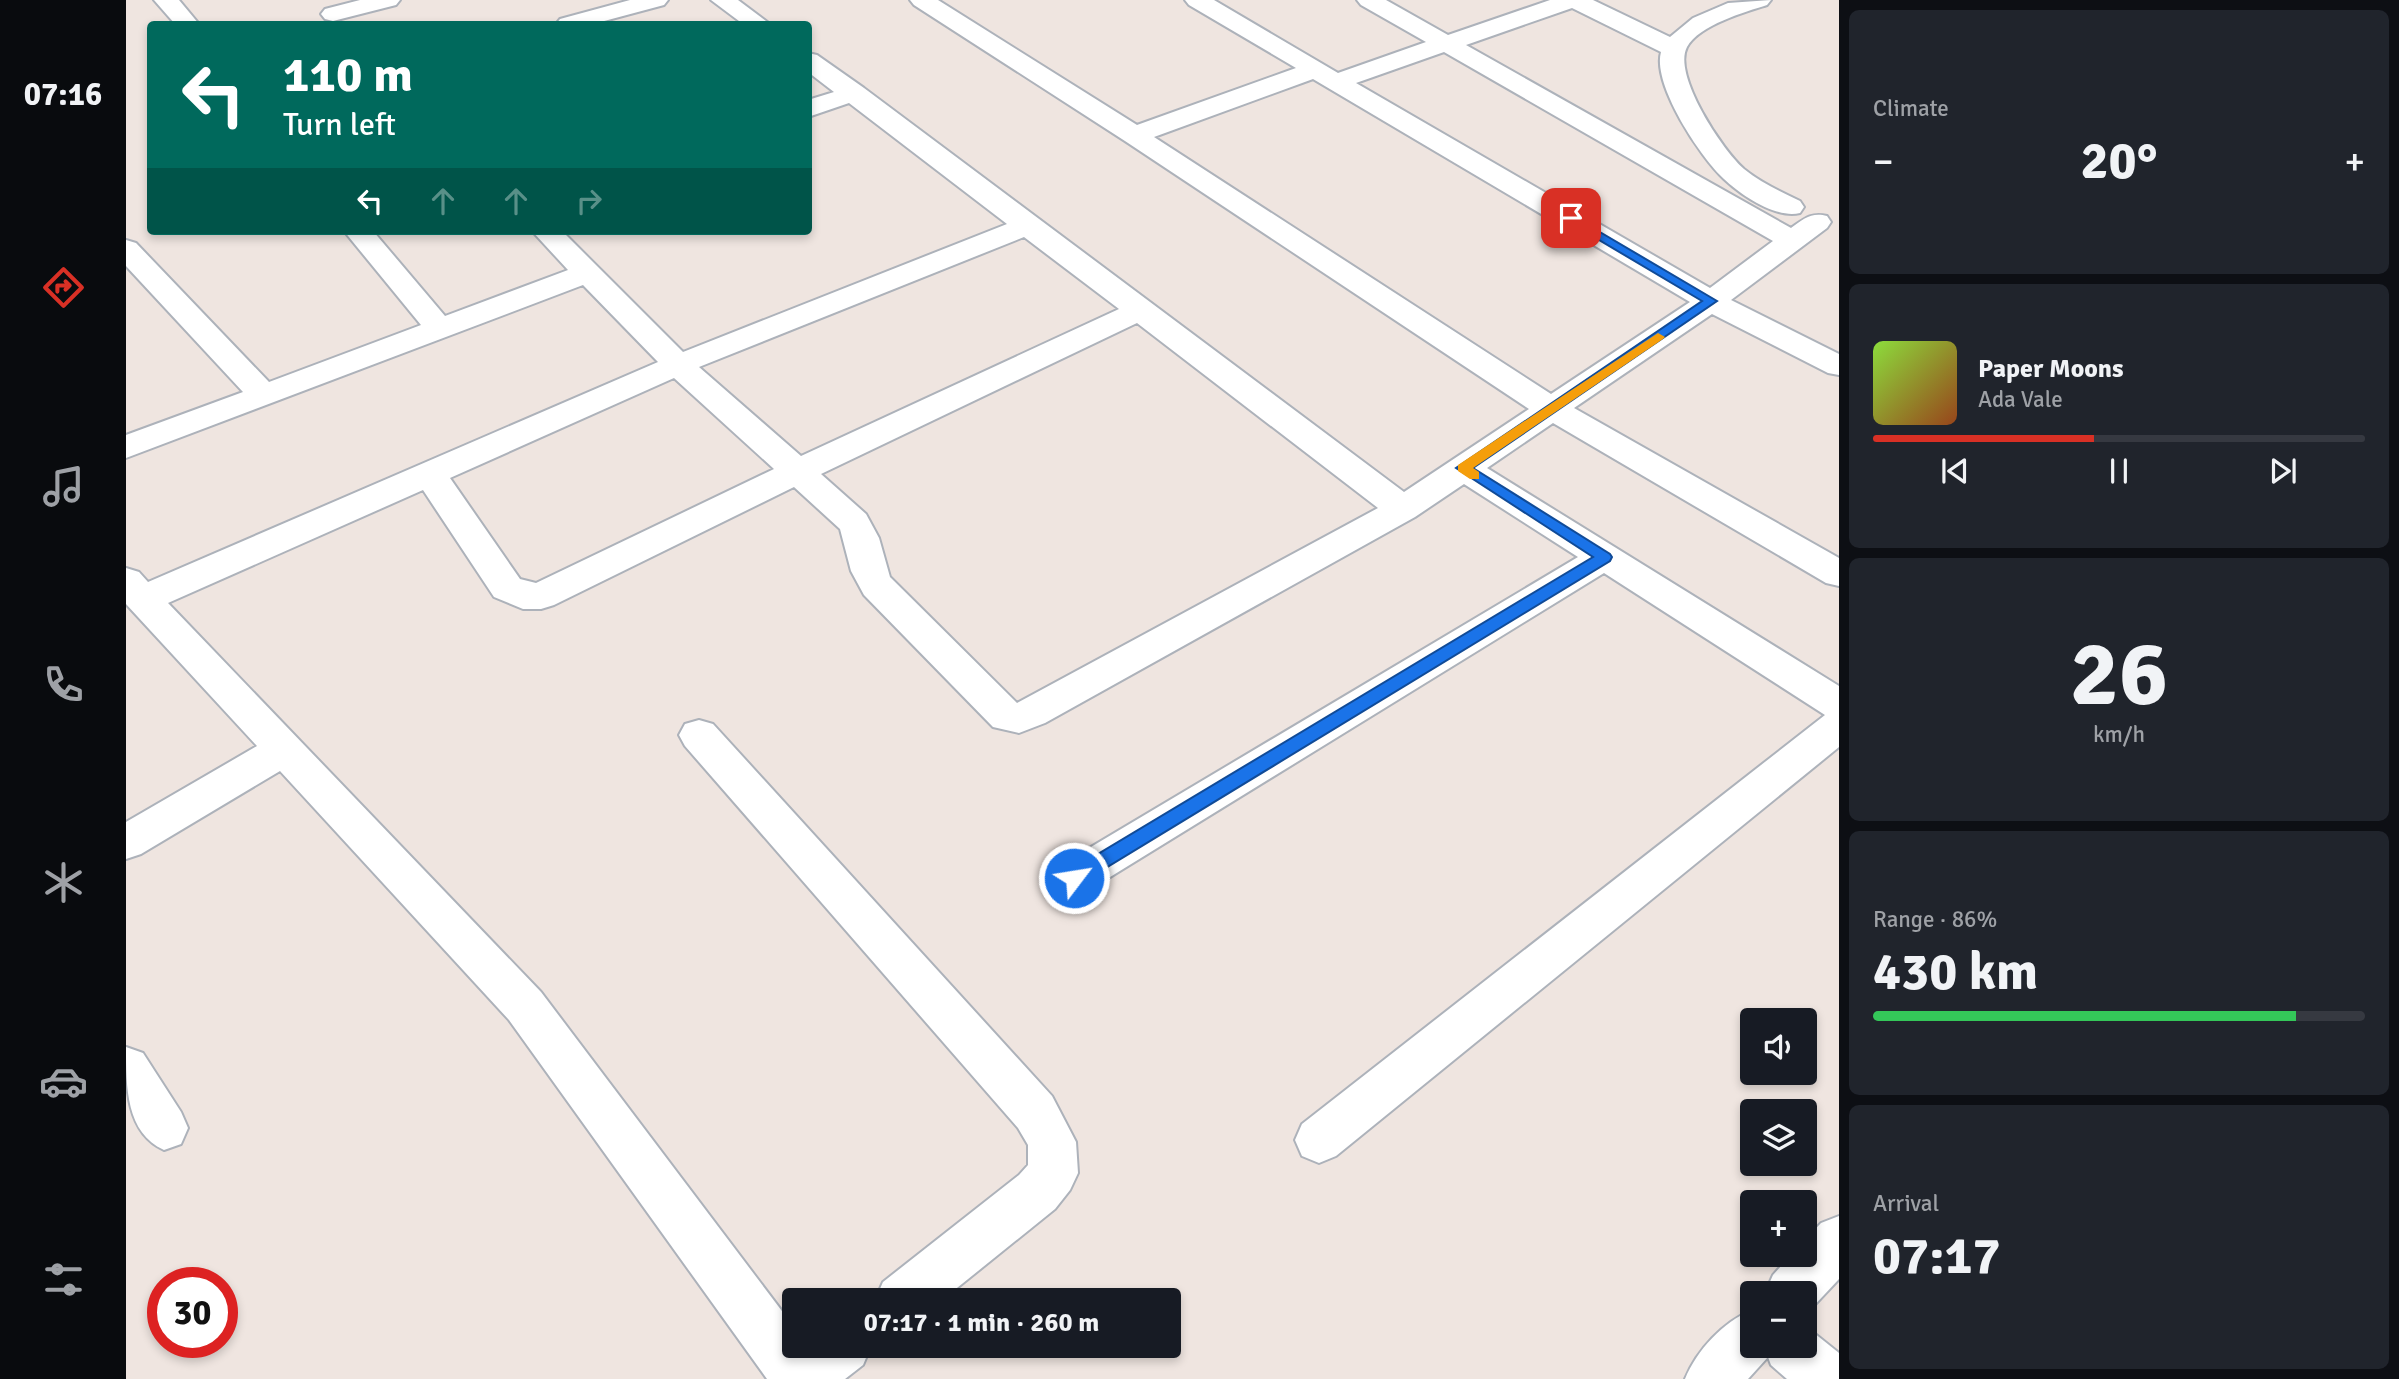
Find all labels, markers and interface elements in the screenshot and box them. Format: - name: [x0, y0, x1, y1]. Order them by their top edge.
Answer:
- text: 110 m: [283, 45, 413, 105]
- icon: left: [168, 49, 259, 140]
- text: 07:16: [24, 75, 102, 114]
- text: Climate: [1873, 94, 1949, 123]
- text: Turn left: [283, 105, 396, 144]
- text: 20°: [2081, 129, 2157, 193]
- text: −: [1873, 138, 1894, 185]
- text: +: [2344, 138, 2365, 185]
- icon: left: [351, 182, 389, 220]
- icon: ahead: [424, 182, 462, 220]
- icon: ahead: [497, 182, 535, 220]
- icon: right: [570, 182, 608, 220]
- pin: [1541, 188, 1601, 248]
- icon: arrive: [1552, 199, 1590, 237]
- icon: directions: [39, 263, 88, 312]
- text: Paper Moons: [1978, 353, 2124, 385]
- text: Ada Vale: [1978, 385, 2063, 414]
- icon: previous: [1936, 452, 1974, 490]
- icon: pause: [2100, 452, 2138, 490]
- icon: next: [2264, 452, 2302, 490]
- icon: music: [39, 462, 88, 511]
- text: 26: [2070, 618, 2168, 731]
- icon: phone: [39, 660, 88, 709]
- text: km/h: [2093, 720, 2145, 749]
- position arrow: [1037, 841, 1111, 915]
- icon: climate: [39, 858, 88, 907]
- text: Range · 86%: [1873, 905, 1997, 934]
- text: 430 km: [1873, 940, 2038, 1004]
- map controls: [1740, 1008, 1817, 1358]
- button: sound: [1740, 1008, 1817, 1085]
- icon: car: [39, 1057, 88, 1106]
- button: layers: [1740, 1099, 1817, 1176]
- text: Arrival: [1873, 1189, 1939, 1218]
- button: +: [1740, 1190, 1817, 1267]
- text: 07:17: [1873, 1224, 2001, 1288]
- icon: filters: [39, 1255, 88, 1304]
- speed limit sign: 30: [147, 1267, 238, 1358]
- button: −: [1740, 1281, 1817, 1358]
- text: 07:17 · 1 min · 260 m: [864, 1307, 1099, 1339]

